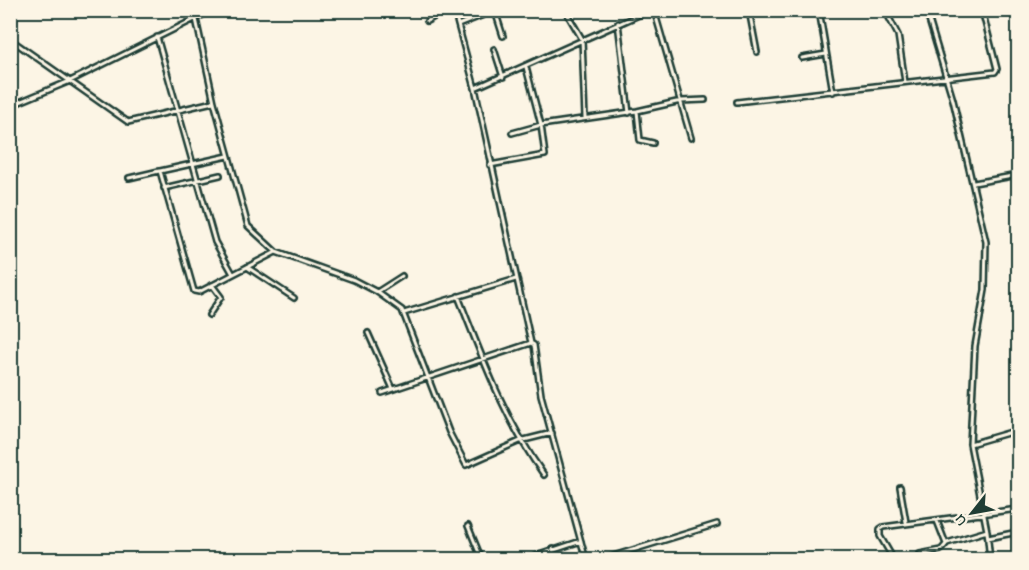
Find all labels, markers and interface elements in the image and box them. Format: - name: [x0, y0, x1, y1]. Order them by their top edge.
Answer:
- north arrow: [942, 483, 1002, 543]
- text: U: [948, 509, 974, 530]

